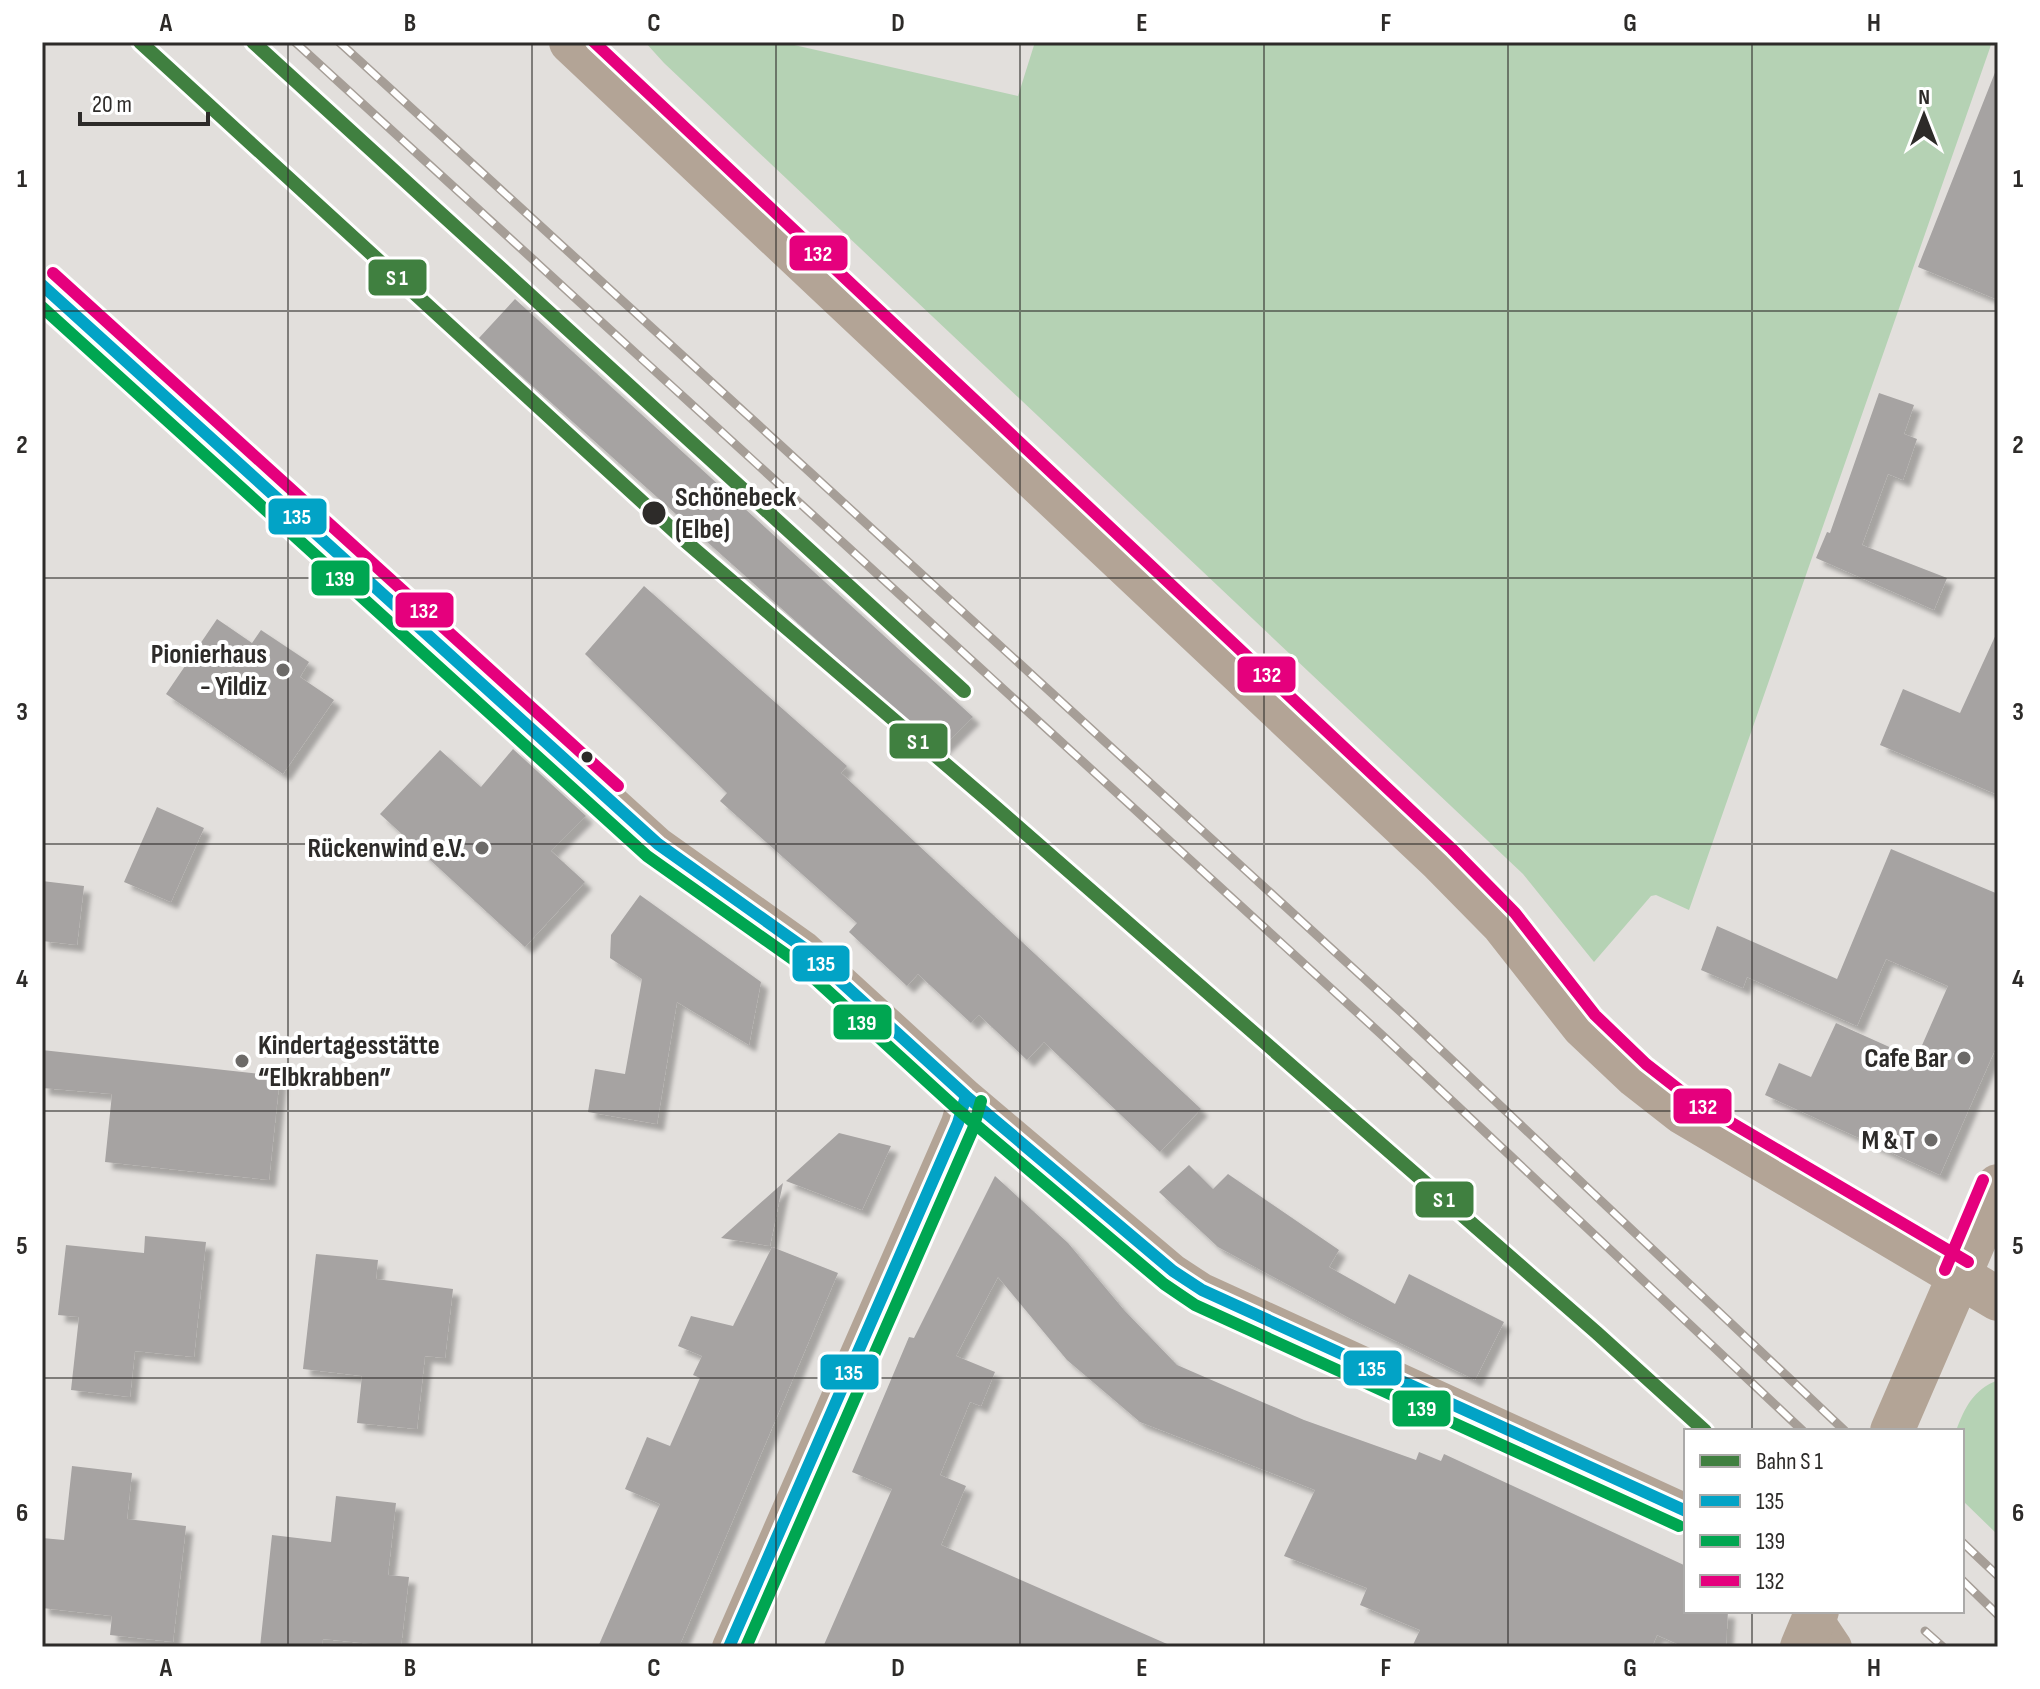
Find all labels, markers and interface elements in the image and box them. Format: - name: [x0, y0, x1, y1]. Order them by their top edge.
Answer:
- text: A: [159, 8, 173, 39]
- text: B: [404, 8, 416, 39]
- text: C: [647, 8, 661, 39]
- text: D: [891, 8, 905, 39]
- text: E: [1136, 8, 1148, 39]
- text: F: [1381, 8, 1392, 39]
- text: G: [1623, 8, 1637, 39]
- text: H: [1867, 8, 1881, 39]
- scale bar: [80, 76, 208, 126]
- north arrow: [1884, 76, 1964, 156]
- text: N: [1918, 84, 1930, 111]
- text: 20 m: [92, 90, 132, 119]
- text: 1: [17, 164, 27, 195]
- text: 1: [2013, 164, 2023, 195]
- line badge: 132: [788, 234, 849, 272]
- text: 132: [804, 241, 832, 268]
- line badge: S 1: [367, 258, 428, 297]
- text: S 1: [386, 265, 408, 292]
- text: 2: [16, 430, 28, 461]
- text: 2: [2012, 430, 2024, 461]
- place label: Schönebeck (Elbe): [675, 481, 796, 546]
- line badge: 135: [267, 497, 328, 536]
- marker: Schönebeck (Elbe): [640, 499, 668, 527]
- text: 135: [283, 504, 311, 531]
- line badge: 139: [310, 559, 371, 597]
- text: 139: [326, 566, 354, 593]
- line badge: 132: [394, 591, 455, 629]
- text: 132: [410, 598, 438, 625]
- place label: Pionierhaus - Yildiz: [151, 638, 267, 703]
- line badge: 132: [1236, 655, 1297, 694]
- marker: Pionierhaus - Yildiz: [274, 661, 292, 679]
- text: 132: [1253, 662, 1281, 689]
- text: 3: [16, 697, 28, 728]
- text: 3: [2012, 697, 2024, 728]
- line badge: S 1: [888, 722, 949, 760]
- text: S 1: [907, 729, 929, 756]
- unlabelled marker: [579, 749, 595, 765]
- place label: Rückenwind e.V.: [307, 832, 466, 865]
- marker: Rückenwind e.V.: [473, 839, 491, 857]
- line badge: 135: [791, 944, 851, 983]
- text: 135: [807, 951, 835, 978]
- text: 4: [16, 964, 28, 995]
- text: 4: [2012, 964, 2024, 995]
- line badge: 139: [832, 1003, 893, 1041]
- text: 139: [848, 1010, 876, 1037]
- place label: Kindertagesstätte “Elbkrabben”: [258, 1029, 440, 1094]
- place label: Cafe Bar: [1864, 1042, 1948, 1075]
- marker: Cafe Bar: [1955, 1049, 1973, 1067]
- marker: Kindertagesstätte “Elbkrabben”: [233, 1052, 251, 1070]
- line badge: 132: [1672, 1087, 1733, 1125]
- text: 132: [1689, 1094, 1717, 1121]
- place label: M & T: [1862, 1124, 1915, 1157]
- marker: M & T: [1922, 1131, 1940, 1149]
- line badge: S 1: [1414, 1180, 1475, 1219]
- text: S 1: [1433, 1187, 1455, 1214]
- text: 5: [16, 1231, 28, 1262]
- text: 5: [2012, 1231, 2024, 1262]
- line badge: 135: [1342, 1349, 1403, 1387]
- line badge: 135: [819, 1353, 880, 1391]
- text: 135: [1358, 1356, 1386, 1383]
- text: 135: [835, 1360, 863, 1387]
- line badge: 139: [1391, 1389, 1452, 1428]
- text: 139: [1408, 1396, 1436, 1423]
- legend: [1684, 1429, 1964, 1613]
- text: Bahn S 1: [1756, 1447, 1823, 1476]
- text: 135: [1756, 1487, 1784, 1516]
- text: 6: [16, 1498, 28, 1529]
- text: 6: [2012, 1498, 2024, 1529]
- text: 139: [1756, 1527, 1785, 1556]
- text: 132: [1756, 1567, 1784, 1596]
- text: A: [159, 1653, 173, 1684]
- text: B: [404, 1653, 416, 1684]
- text: C: [647, 1653, 661, 1684]
- text: D: [891, 1653, 905, 1684]
- text: E: [1136, 1653, 1148, 1684]
- text: F: [1381, 1653, 1392, 1684]
- text: G: [1623, 1653, 1637, 1684]
- text: H: [1867, 1653, 1881, 1684]

